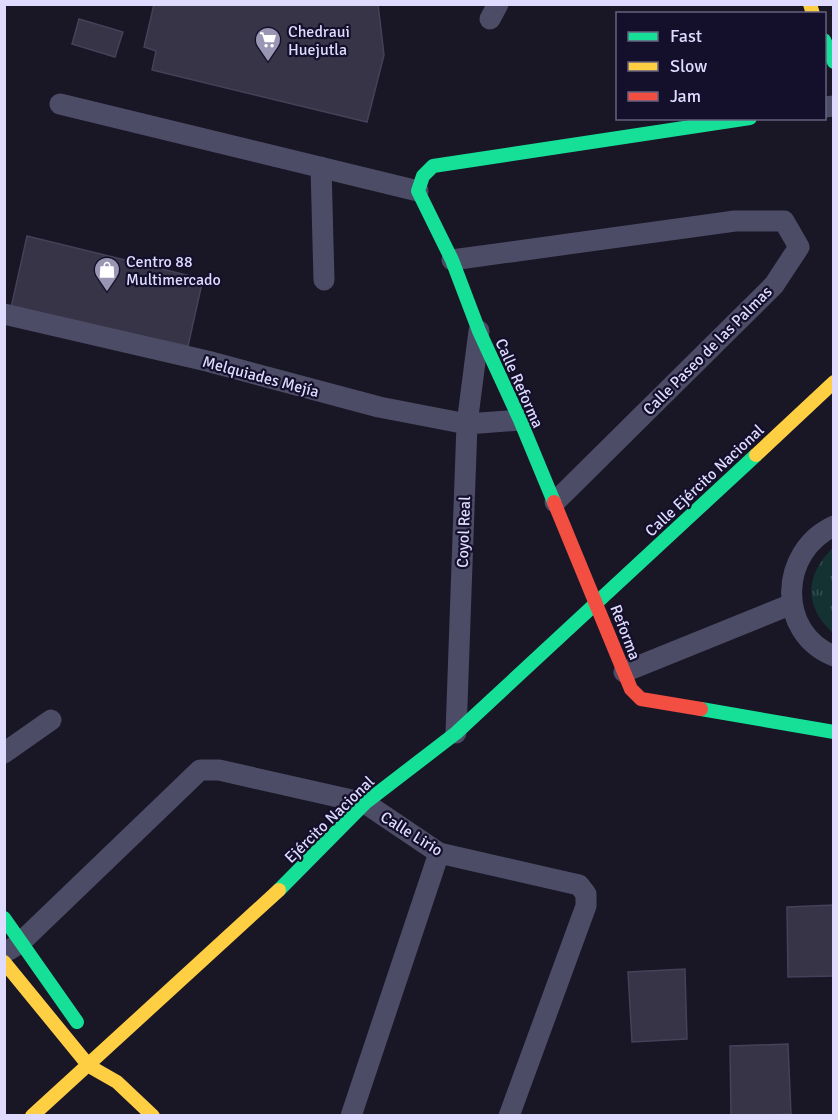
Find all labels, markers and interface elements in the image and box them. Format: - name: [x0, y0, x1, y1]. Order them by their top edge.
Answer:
- legend: [616, 12, 826, 120]
- place label: Chedraui Huejutla: [288, 22, 350, 60]
- supermarket icon: Chedraui Huejutla: [253, 25, 283, 63]
- text: Fast: [670, 25, 702, 47]
- text: Slow: [670, 55, 707, 77]
- text: Jam: [670, 85, 701, 107]
- place label: Centro 88 Multimercado: [126, 252, 221, 290]
- shop icon: Centro 88 Multimercado: [92, 255, 122, 293]
- street label: Calle Paseo de las Palmas: [639, 282, 777, 420]
- street label: Calle Reforma: [490, 336, 548, 431]
- street label: Melquiades Mejía: [200, 352, 321, 402]
- street label: Calle Ejército Nacional: [641, 420, 769, 541]
- street label: Coyol Real: [453, 496, 475, 568]
- street label: Reforma: [605, 602, 645, 663]
- street label: Ejército Nacional: [281, 772, 379, 868]
- street label: Calle Lirio: [377, 807, 446, 861]

